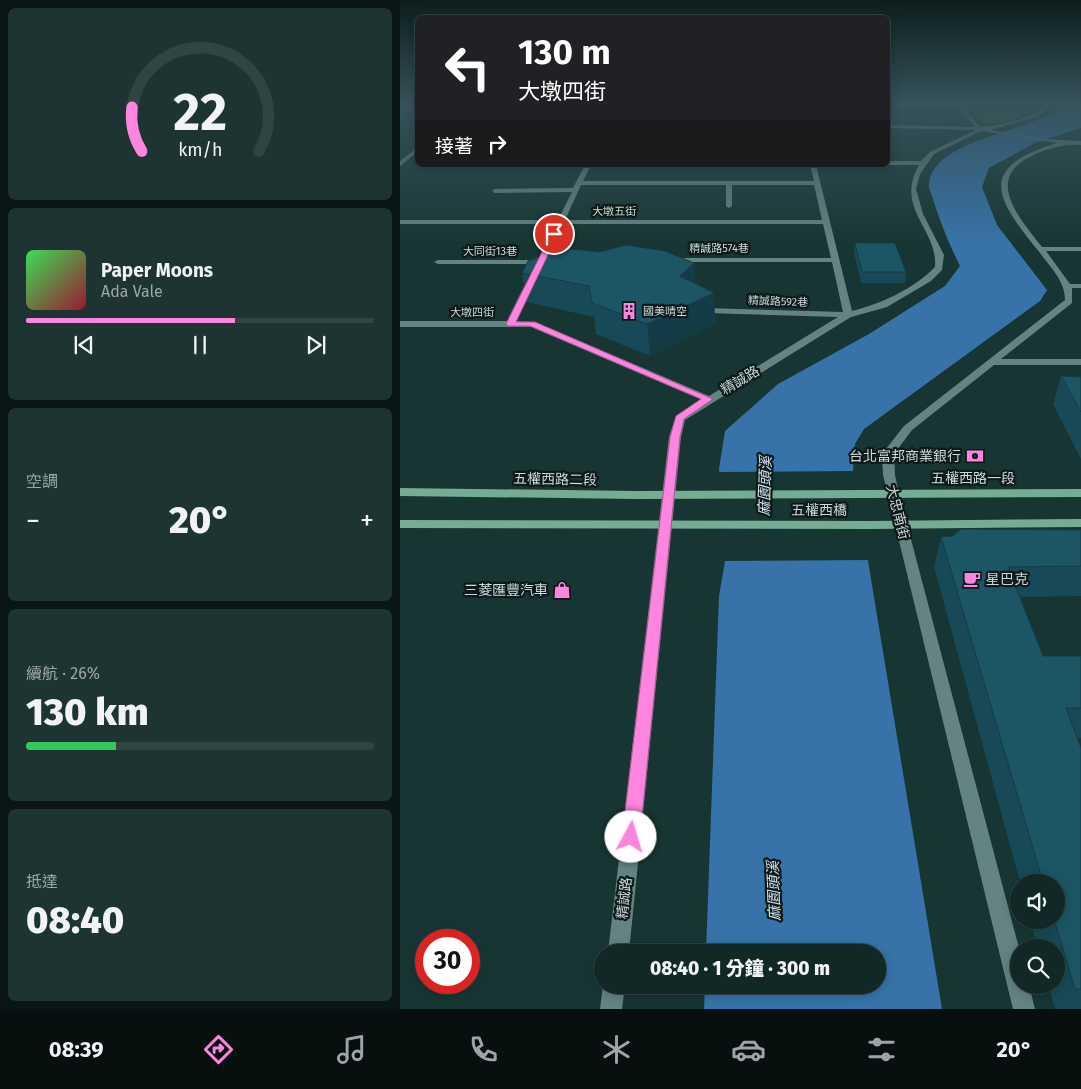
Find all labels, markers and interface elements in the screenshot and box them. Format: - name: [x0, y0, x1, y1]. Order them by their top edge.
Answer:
- text: 130 m: [518, 31, 611, 73]
- icon: left: [435, 35, 500, 100]
- text: 大墩四街: [518, 78, 606, 105]
- text: 22: [173, 81, 227, 144]
- icon: right: [483, 130, 511, 158]
- text: 接著: [435, 135, 473, 158]
- text: km/h: [178, 139, 222, 161]
- street label: 大墩五街: [592, 205, 636, 218]
- pin: [533, 213, 575, 255]
- icon: arrive: [540, 220, 568, 248]
- street label: 精誠路574巷: [689, 242, 749, 255]
- street label: 大同街13巷: [463, 245, 517, 258]
- text: Paper Moons: [101, 259, 213, 282]
- text: Ada Vale: [101, 282, 163, 301]
- street label: 精誠路592巷: [748, 294, 808, 309]
- building icon: 國美晴空: [619, 301, 639, 321]
- place label: 國美晴空: [643, 305, 687, 318]
- street label: 大墩四街: [450, 306, 494, 319]
- icon: previous: [70, 331, 98, 359]
- icon: pause: [186, 331, 214, 359]
- icon: next: [302, 331, 330, 359]
- street label: 精誠路: [718, 362, 763, 399]
- bank icon: 台北富邦商業銀行: [965, 446, 985, 466]
- place label: 台北富邦商業銀行: [849, 448, 961, 465]
- water label: 麻園頭溪: [755, 454, 775, 516]
- street label: 五權西路二段: [513, 470, 597, 489]
- street label: 五權西路一段: [931, 470, 1015, 487]
- text: 空調: [26, 472, 58, 491]
- street label: 大忠南街: [882, 483, 913, 541]
- text: 20°: [169, 497, 231, 543]
- street label: 五權西橋: [791, 502, 847, 519]
- text: −: [26, 504, 40, 537]
- text: +: [360, 504, 374, 537]
- cafe icon: 星巴克: [962, 569, 982, 589]
- place label: 星巴克: [986, 571, 1028, 588]
- shop icon: 三菱匯豐汽車: [552, 580, 572, 600]
- place label: 三菱匯豐汽車: [464, 582, 548, 599]
- text: 續航 · 26%: [26, 664, 100, 683]
- text: 130 km: [26, 689, 149, 735]
- position arrow: [604, 810, 656, 862]
- water label: 麻園頭溪: [764, 859, 784, 921]
- text: 抵達: [26, 872, 58, 891]
- map controls: [1010, 874, 1065, 994]
- button: sound: [1010, 874, 1065, 929]
- street label: 精誠路: [614, 876, 635, 920]
- text: 08:40: [26, 897, 124, 943]
- speed limit sign: 30: [415, 929, 480, 994]
- button: search: [1010, 939, 1065, 994]
- text: 08:40 · 1 分鐘 · 300 m: [650, 957, 830, 980]
- icon: directions: [201, 1032, 236, 1067]
- icon: music: [334, 1032, 369, 1067]
- icon: phone: [466, 1032, 501, 1067]
- icon: climate: [599, 1032, 634, 1067]
- icon: car: [731, 1032, 766, 1067]
- icon: filters: [864, 1032, 899, 1067]
- text: 08:39: [49, 1036, 104, 1063]
- text: 20°: [996, 1036, 1032, 1063]

